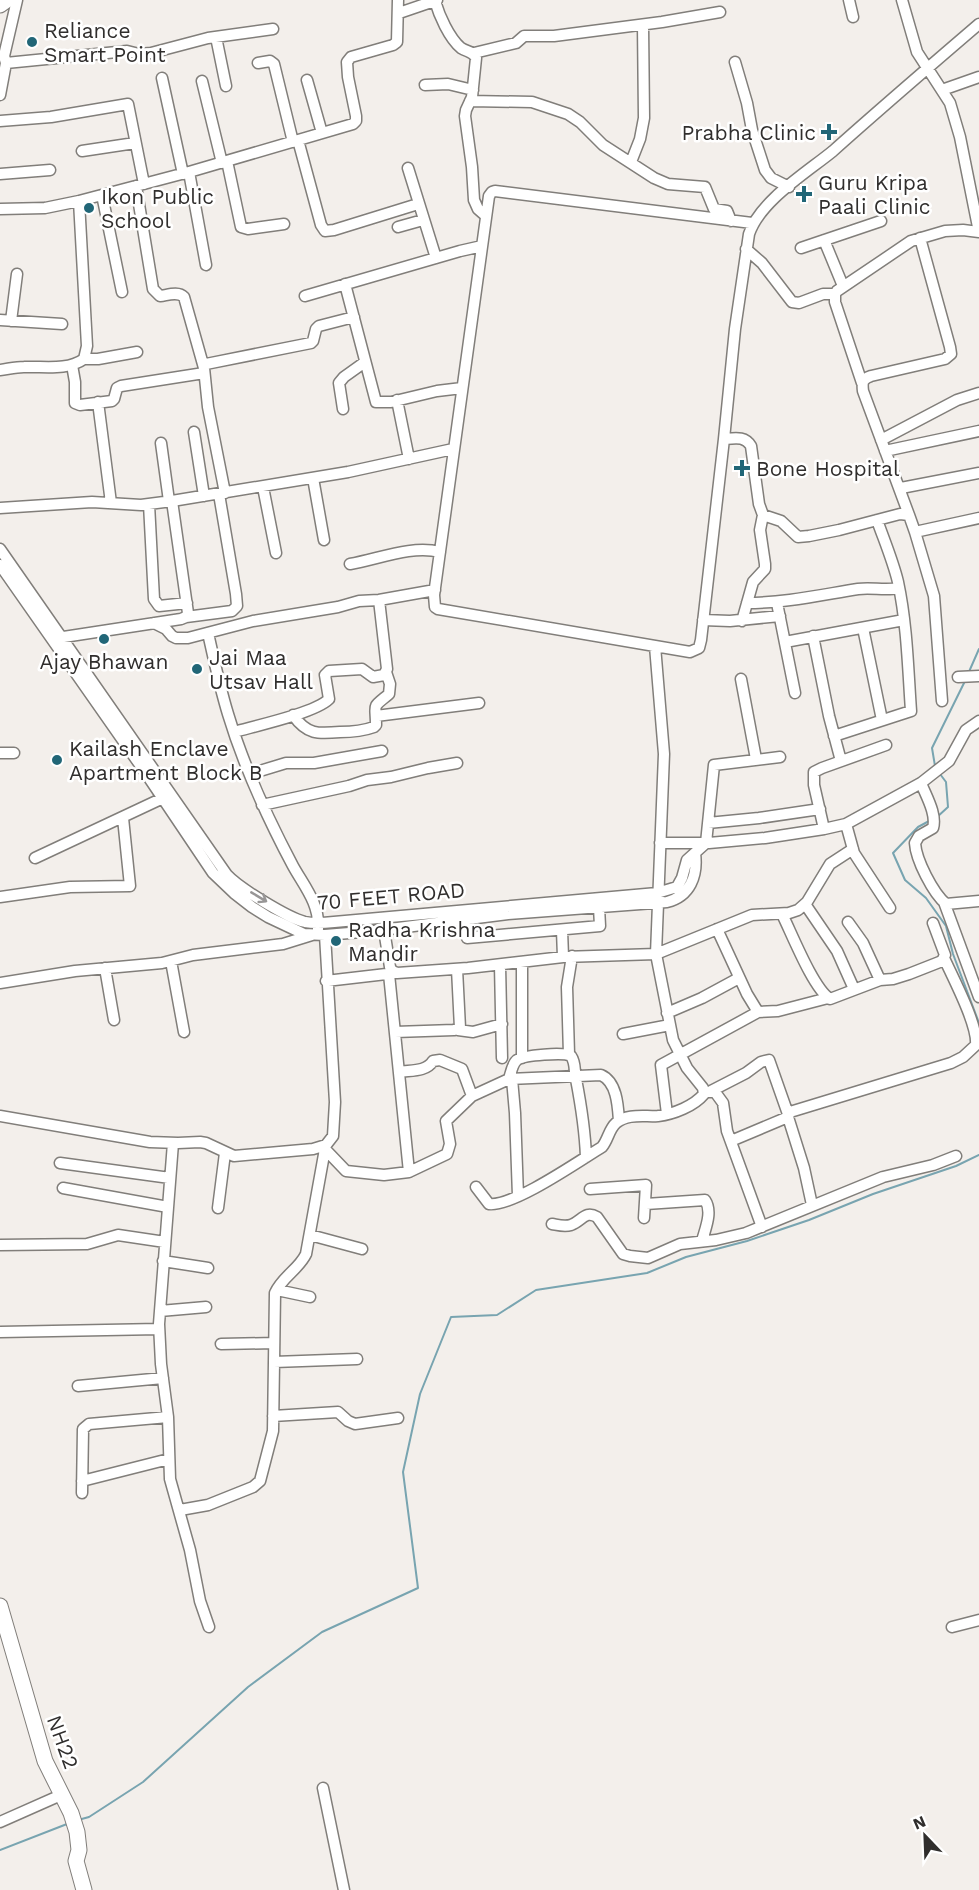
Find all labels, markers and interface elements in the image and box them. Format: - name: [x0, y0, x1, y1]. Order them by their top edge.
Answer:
- place label: Reliance Smart Point: [44, 18, 166, 67]
- marker: Reliance Smart Point: [25, 35, 39, 49]
- place label: Prabha Clinic: [682, 120, 816, 145]
- marker: Prabha Clinic: [820, 123, 838, 141]
- place label: Guru Kripa Paali Clinic: [818, 170, 931, 219]
- place label: Ikon Public School: [101, 184, 214, 233]
- marker: Guru Kripa Paali Clinic: [795, 185, 813, 203]
- marker: Ikon Public School: [82, 201, 96, 215]
- place label: Bone Hospital: [756, 456, 900, 481]
- marker: Bone Hospital: [733, 459, 751, 477]
- marker: Ajay Bhawan: [97, 632, 111, 646]
- place label: Jai Maa Utsav Hall: [209, 645, 313, 694]
- place label: Ajay Bhawan: [40, 649, 168, 674]
- marker: Jai Maa Utsav Hall: [190, 662, 204, 676]
- place label: Kailash Enclave Apartment Block B: [69, 736, 262, 785]
- marker: Kailash Enclave Apartment Block B: [50, 753, 64, 767]
- street label: 70 FEET ROAD: [316, 877, 466, 915]
- one-way arrow: [250, 892, 267, 904]
- place label: Radha Krishna Mandir: [348, 917, 496, 966]
- marker: Radha Krishna Mandir: [329, 934, 343, 948]
- street label: NH22: [42, 1712, 84, 1772]
- north arrow: [895, 1806, 955, 1866]
- text: N: [910, 1812, 929, 1834]

